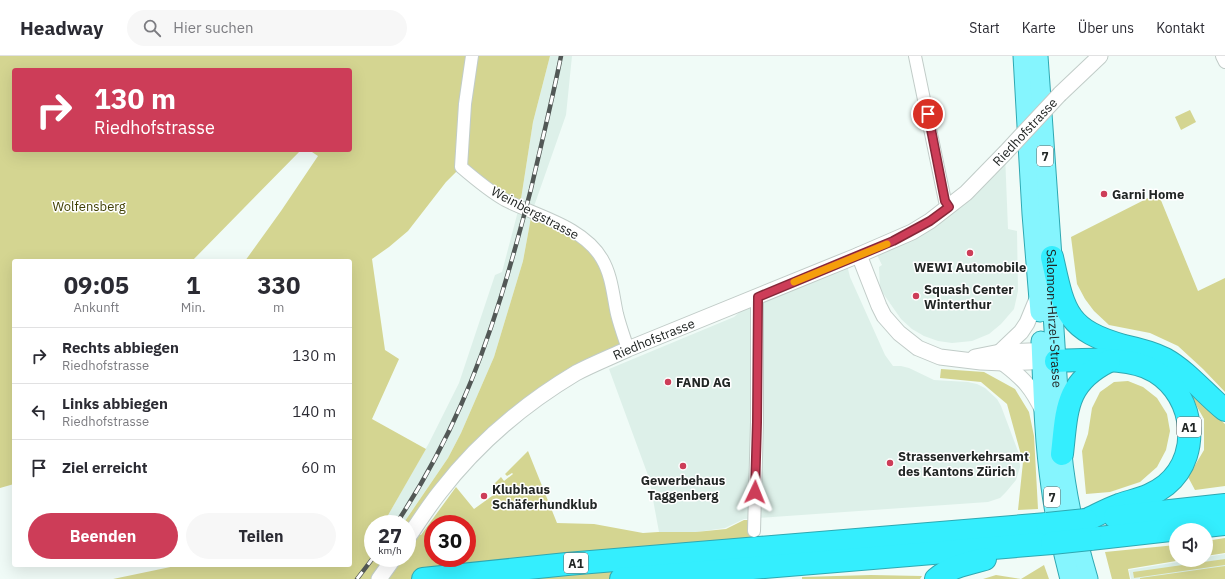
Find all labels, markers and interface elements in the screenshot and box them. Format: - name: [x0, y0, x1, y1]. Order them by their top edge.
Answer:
- search box: [127, 10, 407, 46]
- text: Headway: [20, 16, 103, 40]
- icon: search: [141, 17, 163, 39]
- text: Hier suchen: [173, 18, 254, 37]
- text: Start: [969, 19, 1000, 37]
- text: Karte: [1022, 19, 1056, 37]
- text: Über uns: [1078, 19, 1134, 37]
- text: Kontakt: [1156, 19, 1205, 37]
- text: 130 m: [94, 80, 176, 117]
- icon: right: [28, 84, 80, 136]
- street label: Riedhofstrasse: [989, 94, 1061, 170]
- pin: [911, 97, 945, 131]
- icon: arrive: [917, 103, 939, 125]
- text: Riedhofstrasse: [94, 116, 215, 139]
- road number: 7: [1037, 146, 1053, 166]
- street label: Weinbergstrasse: [488, 183, 582, 243]
- place label: Garni Home: [1112, 186, 1184, 203]
- marker: Garni Home: [1099, 189, 1109, 199]
- park label: Wolfensberg: [52, 198, 126, 215]
- marker: WEWI Automobile: [965, 248, 975, 258]
- street label: Salomon-Hirzel-Strasse: [1043, 249, 1066, 388]
- place label: WEWI Automobile: [914, 259, 1026, 276]
- text: 09:05: [64, 269, 129, 301]
- text: 1: [186, 269, 200, 301]
- text: 330: [257, 269, 300, 301]
- place label: Squash Center Winterthur: [924, 281, 1014, 313]
- marker: Squash Center Winterthur: [911, 291, 921, 301]
- text: Ankunft: [73, 299, 119, 316]
- text: Min.: [181, 299, 206, 316]
- text: m: [273, 299, 284, 316]
- street label: Riedhofstrasse: [610, 314, 697, 363]
- text: Rechts abbiegen: [62, 338, 179, 357]
- icon: right: [28, 345, 50, 367]
- text: 130 m: [292, 346, 336, 365]
- text: Riedhofstrasse: [62, 357, 149, 374]
- place label: FAND AG: [676, 374, 731, 391]
- marker: FAND AG: [663, 377, 673, 387]
- text: Links abbiegen: [62, 394, 168, 413]
- icon: left: [28, 401, 50, 423]
- text: 140 m: [292, 402, 336, 421]
- text: Riedhofstrasse: [62, 413, 149, 430]
- road number: A1: [1177, 417, 1201, 437]
- place label: Strassenverkehrsamt des Kantons Zürich: [898, 448, 1029, 480]
- icon: arrive: [28, 457, 50, 479]
- text: Ziel erreicht: [62, 458, 148, 477]
- text: 60 m: [301, 458, 336, 477]
- marker: Strassenverkehrsamt des Kantons Zürich: [885, 458, 895, 468]
- marker: Gewerbehaus Taggenberg: [678, 461, 688, 471]
- position arrow: [734, 471, 776, 513]
- place label: Gewerbehaus Taggenberg: [641, 472, 726, 504]
- place label: Klubhaus Schäferhundklub: [492, 481, 598, 513]
- road number: 7: [1044, 487, 1060, 507]
- marker: Klubhaus Schäferhundklub: [479, 491, 489, 501]
- button: Beenden: [28, 513, 178, 559]
- button: Teilen: [186, 513, 336, 559]
- speed limit sign: 30: [424, 515, 476, 567]
- text: 27: [378, 522, 402, 549]
- map controls: [1169, 523, 1213, 567]
- button: sound: [1169, 523, 1213, 567]
- text: km/h: [378, 544, 402, 557]
- road number: A1: [564, 553, 588, 573]

